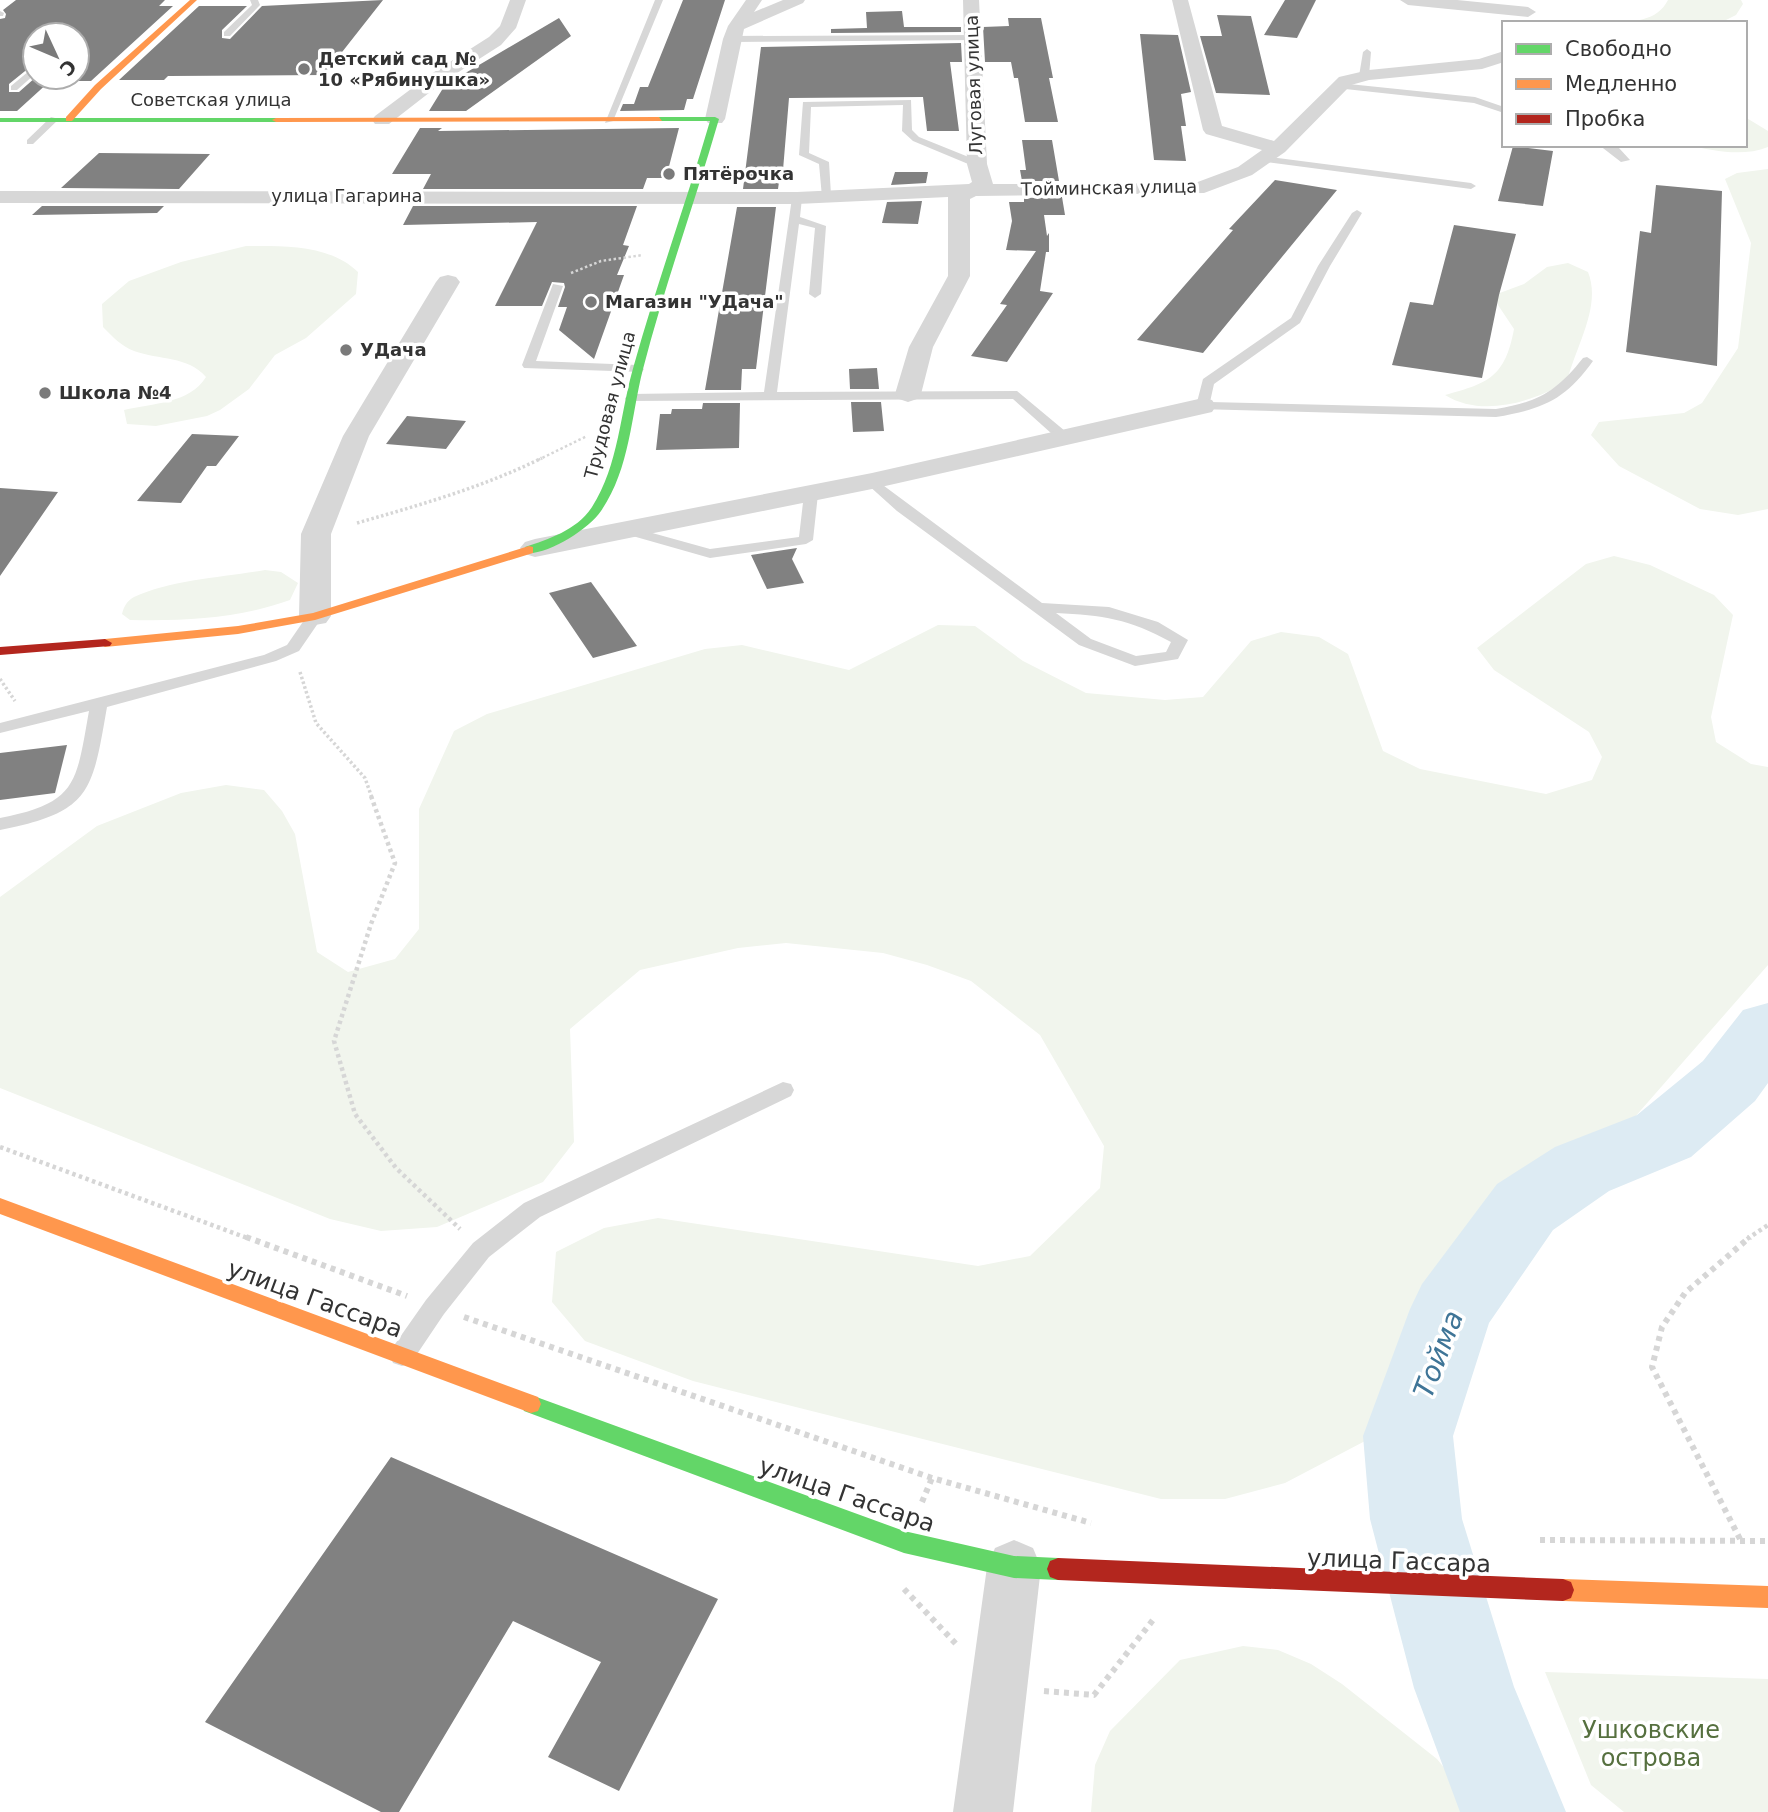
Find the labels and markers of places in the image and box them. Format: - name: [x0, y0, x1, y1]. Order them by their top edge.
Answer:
- place label: Детский сад № 10 «Рябинушка»: [318, 48, 490, 90]
- marker: Детский сад № 10 «Рябинушка»: [296, 61, 312, 77]
- place label: Пятёрочка: [683, 163, 794, 184]
- marker: Пятёрочка: [661, 166, 677, 182]
- place label: Магазин "УДача": [605, 291, 784, 312]
- marker: Магазин "УДача": [583, 294, 599, 310]
- place label: УДача: [360, 339, 427, 360]
- marker: УДача: [338, 342, 354, 358]
- place label: Школа №4: [59, 382, 172, 403]
- marker: Школа №4: [37, 385, 53, 401]

